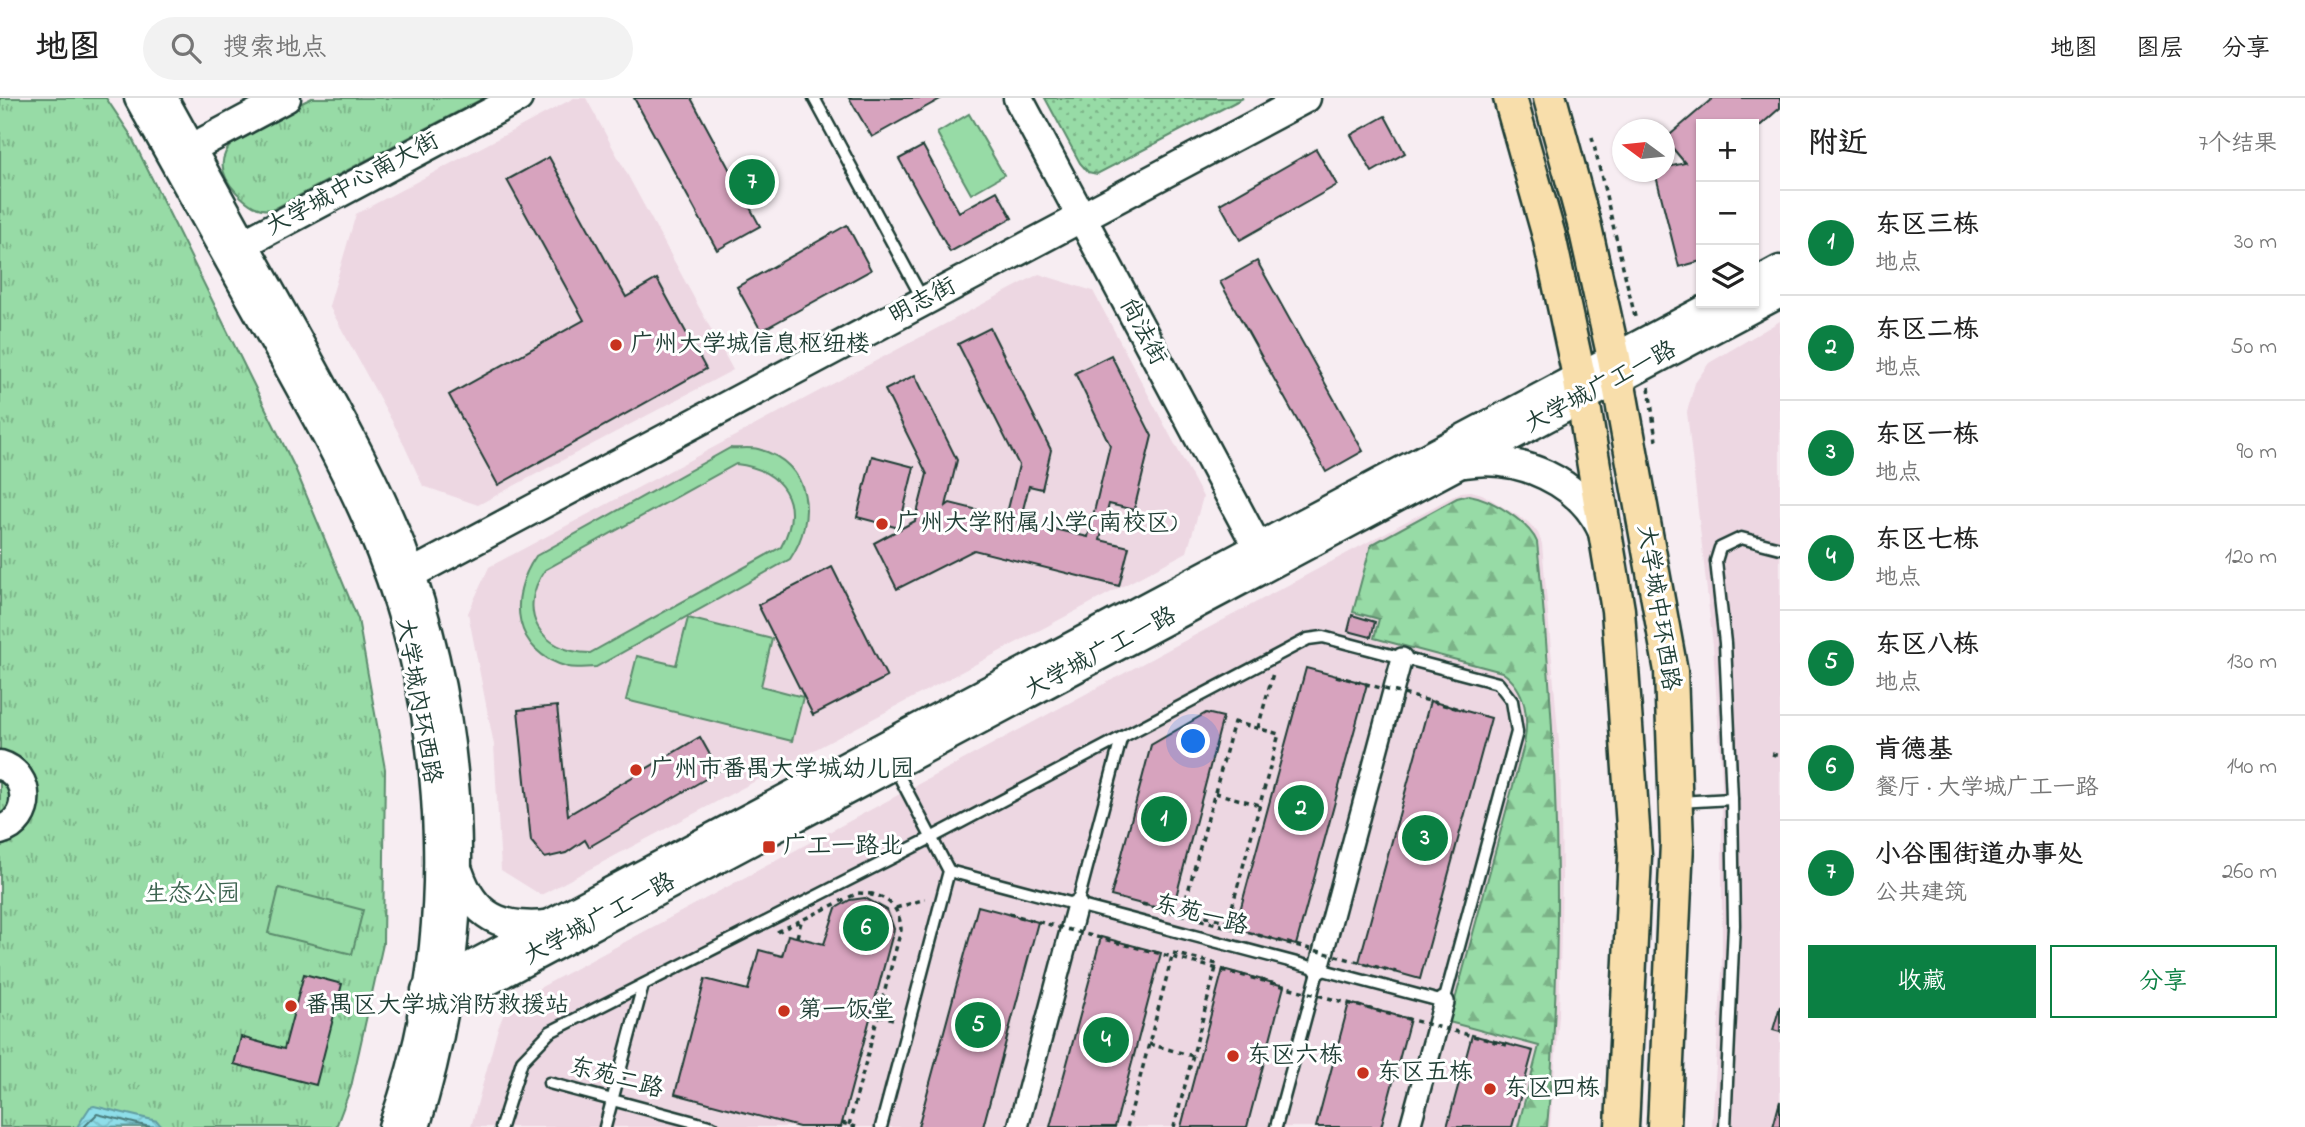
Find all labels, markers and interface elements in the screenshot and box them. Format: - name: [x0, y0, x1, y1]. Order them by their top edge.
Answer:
- search box: [143, 17, 633, 80]
- text: 地图: [35, 25, 101, 73]
- icon: search: [167, 29, 205, 67]
- text: 搜索地点: [223, 30, 327, 68]
- text: 地图: [2050, 32, 2098, 67]
- text: 图层: [2136, 32, 2184, 67]
- text: 分享: [2222, 32, 2270, 67]
- north arrow: [1612, 119, 1675, 182]
- map controls: [1696, 119, 1759, 308]
- button: +: [1696, 119, 1759, 182]
- text: 附近: [1808, 123, 1868, 167]
- street label: 大学城中心南大街: [260, 124, 446, 246]
- text: 7个结果: [2199, 128, 2277, 161]
- pin: 7: [729, 156, 775, 208]
- button: −: [1696, 182, 1759, 245]
- text: 东区三栋: [1875, 207, 1979, 245]
- text: 1: [1827, 226, 1835, 259]
- text: 30 m: [2234, 226, 2277, 259]
- button: layers: [1696, 245, 1759, 308]
- text: 地点: [1875, 247, 1921, 280]
- street label: 明志街: [883, 270, 963, 334]
- street label: 尚法街: [1110, 292, 1174, 372]
- text: 东区二栋: [1875, 312, 1979, 350]
- place label: 广州大学城信息枢纽楼: [630, 328, 870, 363]
- text: 2: [1825, 331, 1837, 364]
- text: 50 m: [2230, 331, 2277, 364]
- street label: 大学城广工一路: [1519, 333, 1683, 443]
- marker: 广州大学城信息枢纽楼: [608, 337, 624, 353]
- text: 地点: [1875, 352, 1921, 385]
- text: 东区一栋: [1875, 417, 1979, 455]
- text: 3: [1826, 436, 1836, 469]
- text: 90 m: [2237, 436, 2277, 469]
- text: 地点: [1875, 457, 1921, 490]
- place label: 广州大学附属小学(南校区): [896, 507, 1177, 542]
- marker: 广州大学附属小学(南校区): [874, 516, 890, 532]
- street label: 大学城中环西路: [1627, 522, 1687, 694]
- text: 东区七栋: [1875, 522, 1979, 560]
- text: 4: [1826, 541, 1836, 574]
- text: 120 m: [2225, 541, 2277, 574]
- text: 地点: [1875, 562, 1921, 595]
- street label: 大学城广工一路: [1019, 599, 1183, 709]
- street label: 大学城内环西路: [385, 615, 449, 787]
- text: 东区八栋: [1875, 627, 1979, 665]
- text: 5: [1824, 646, 1838, 679]
- text: 130 m: [2227, 646, 2277, 679]
- text: 地点: [1875, 667, 1921, 700]
- your location: [1176, 724, 1210, 758]
- text: 肯德基: [1875, 732, 1953, 770]
- text: 6: [1826, 751, 1836, 784]
- text: 140 m: [2227, 751, 2277, 784]
- place label: 广州市番禺大学城幼儿园: [650, 753, 914, 788]
- marker: 广州市番禺大学城幼儿园: [628, 762, 644, 778]
- text: 餐厅 · 大学城广工一路: [1875, 772, 2098, 805]
- pin: 2: [1278, 782, 1324, 834]
- pin: 1: [1141, 793, 1187, 845]
- pin: 3: [1402, 812, 1448, 864]
- place label: 广工一路北: [783, 830, 903, 865]
- text: 小谷围街道办事处: [1875, 837, 2083, 875]
- marker: 广工一路北: [761, 839, 777, 855]
- text: 7: [1826, 856, 1836, 889]
- text: 260 m: [2222, 856, 2277, 889]
- street label: 大学城广工一路: [518, 865, 682, 975]
- text: 公共建筑: [1875, 877, 1967, 910]
- park label: 生态公园: [144, 878, 240, 913]
- street label: 东苑一路: [1150, 887, 1252, 945]
- pin: 6: [843, 902, 889, 954]
- button: 收藏: [1808, 945, 2036, 1018]
- button: 分享: [2050, 945, 2277, 1018]
- place label: 番禺区大学城消防救援站: [305, 989, 569, 1024]
- place label: 第一饭堂: [798, 994, 894, 1029]
- marker: 番禺区大学城消防救援站: [283, 998, 299, 1014]
- pin: 5: [955, 999, 1001, 1051]
- marker: 第一饭堂: [776, 1003, 792, 1019]
- pin: 4: [1083, 1014, 1129, 1066]
- place label: 东区六栋: [1247, 1039, 1343, 1074]
- marker: 东区六栋: [1225, 1048, 1241, 1064]
- street label: 东苑二路: [565, 1050, 667, 1108]
- place label: 东区五栋: [1377, 1056, 1473, 1091]
- marker: 东区五栋: [1355, 1065, 1371, 1081]
- place label: 东区四栋: [1504, 1072, 1600, 1107]
- marker: 东区四栋: [1482, 1081, 1498, 1097]

